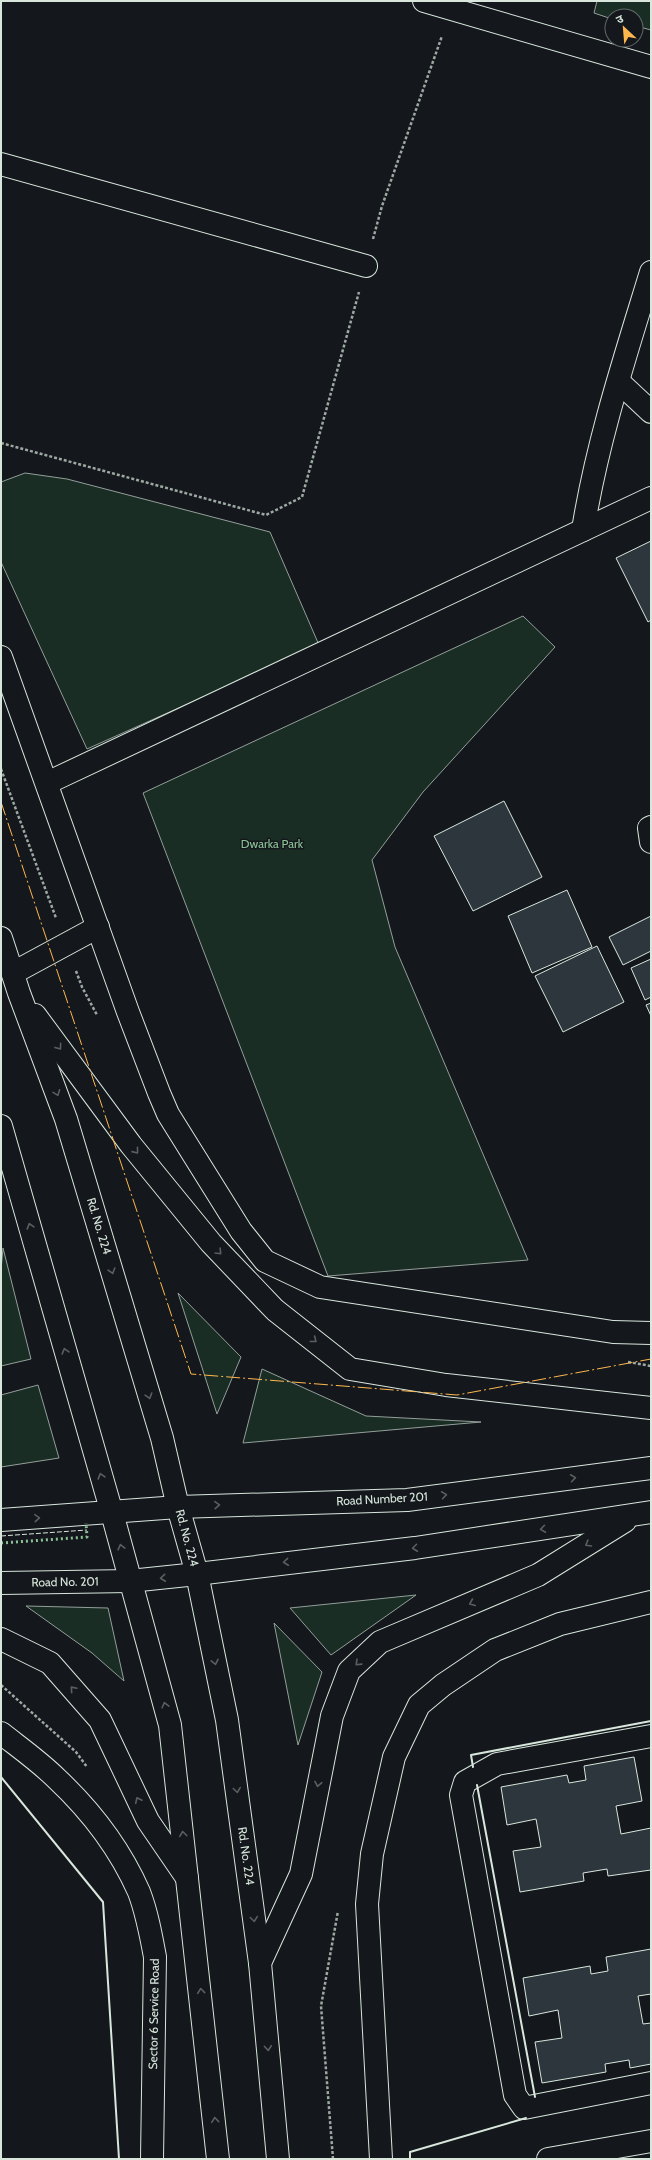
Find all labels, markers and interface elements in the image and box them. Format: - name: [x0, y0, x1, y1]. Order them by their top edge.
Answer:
- north arrow: [604, 8, 644, 48]
- text: उ: [614, 11, 626, 27]
- park label: Dwarka Park: [241, 836, 304, 851]
- one-way arrow: [54, 1043, 62, 1050]
- one-way arrow: [52, 1090, 60, 1097]
- one-way arrow: [132, 1147, 139, 1154]
- street label: Rd. No. 224: [84, 1196, 115, 1256]
- one-way arrow: [26, 1222, 34, 1229]
- one-way arrow: [214, 1247, 221, 1254]
- one-way arrow: [107, 1267, 116, 1274]
- one-way arrow: [309, 1336, 316, 1343]
- one-way arrow: [61, 1347, 70, 1354]
- one-way arrow: [144, 1392, 153, 1399]
- one-way arrow: [97, 1472, 106, 1479]
- one-way arrow: [570, 1474, 576, 1483]
- street label: Road Number 201: [336, 1489, 428, 1508]
- one-way arrow: [441, 1491, 447, 1500]
- one-way arrow: [214, 1501, 220, 1510]
- street label: Rd. No. 224: [173, 1508, 202, 1568]
- one-way arrow: [34, 1513, 40, 1522]
- one-way arrow: [540, 1524, 546, 1533]
- one-way arrow: [585, 1540, 592, 1547]
- one-way arrow: [412, 1543, 418, 1552]
- one-way arrow: [117, 1544, 126, 1551]
- one-way arrow: [282, 1558, 289, 1567]
- street label: Road No. 201: [31, 1573, 99, 1590]
- one-way arrow: [160, 1573, 166, 1582]
- one-way arrow: [469, 1598, 476, 1606]
- one-way arrow: [355, 1658, 363, 1666]
- one-way arrow: [210, 1659, 218, 1665]
- one-way arrow: [70, 1686, 77, 1694]
- one-way arrow: [161, 1702, 170, 1709]
- one-way arrow: [315, 1781, 323, 1787]
- one-way arrow: [232, 1787, 241, 1793]
- one-way arrow: [135, 1796, 143, 1804]
- street label: Rd. No. 224: [235, 1826, 258, 1886]
- one-way arrow: [179, 1831, 188, 1837]
- one-way arrow: [249, 1916, 258, 1922]
- street label: Sector 6 Service Road: [145, 1958, 162, 2070]
- one-way arrow: [196, 1988, 205, 1994]
- one-way arrow: [263, 2045, 272, 2051]
- one-way arrow: [211, 2117, 220, 2123]

